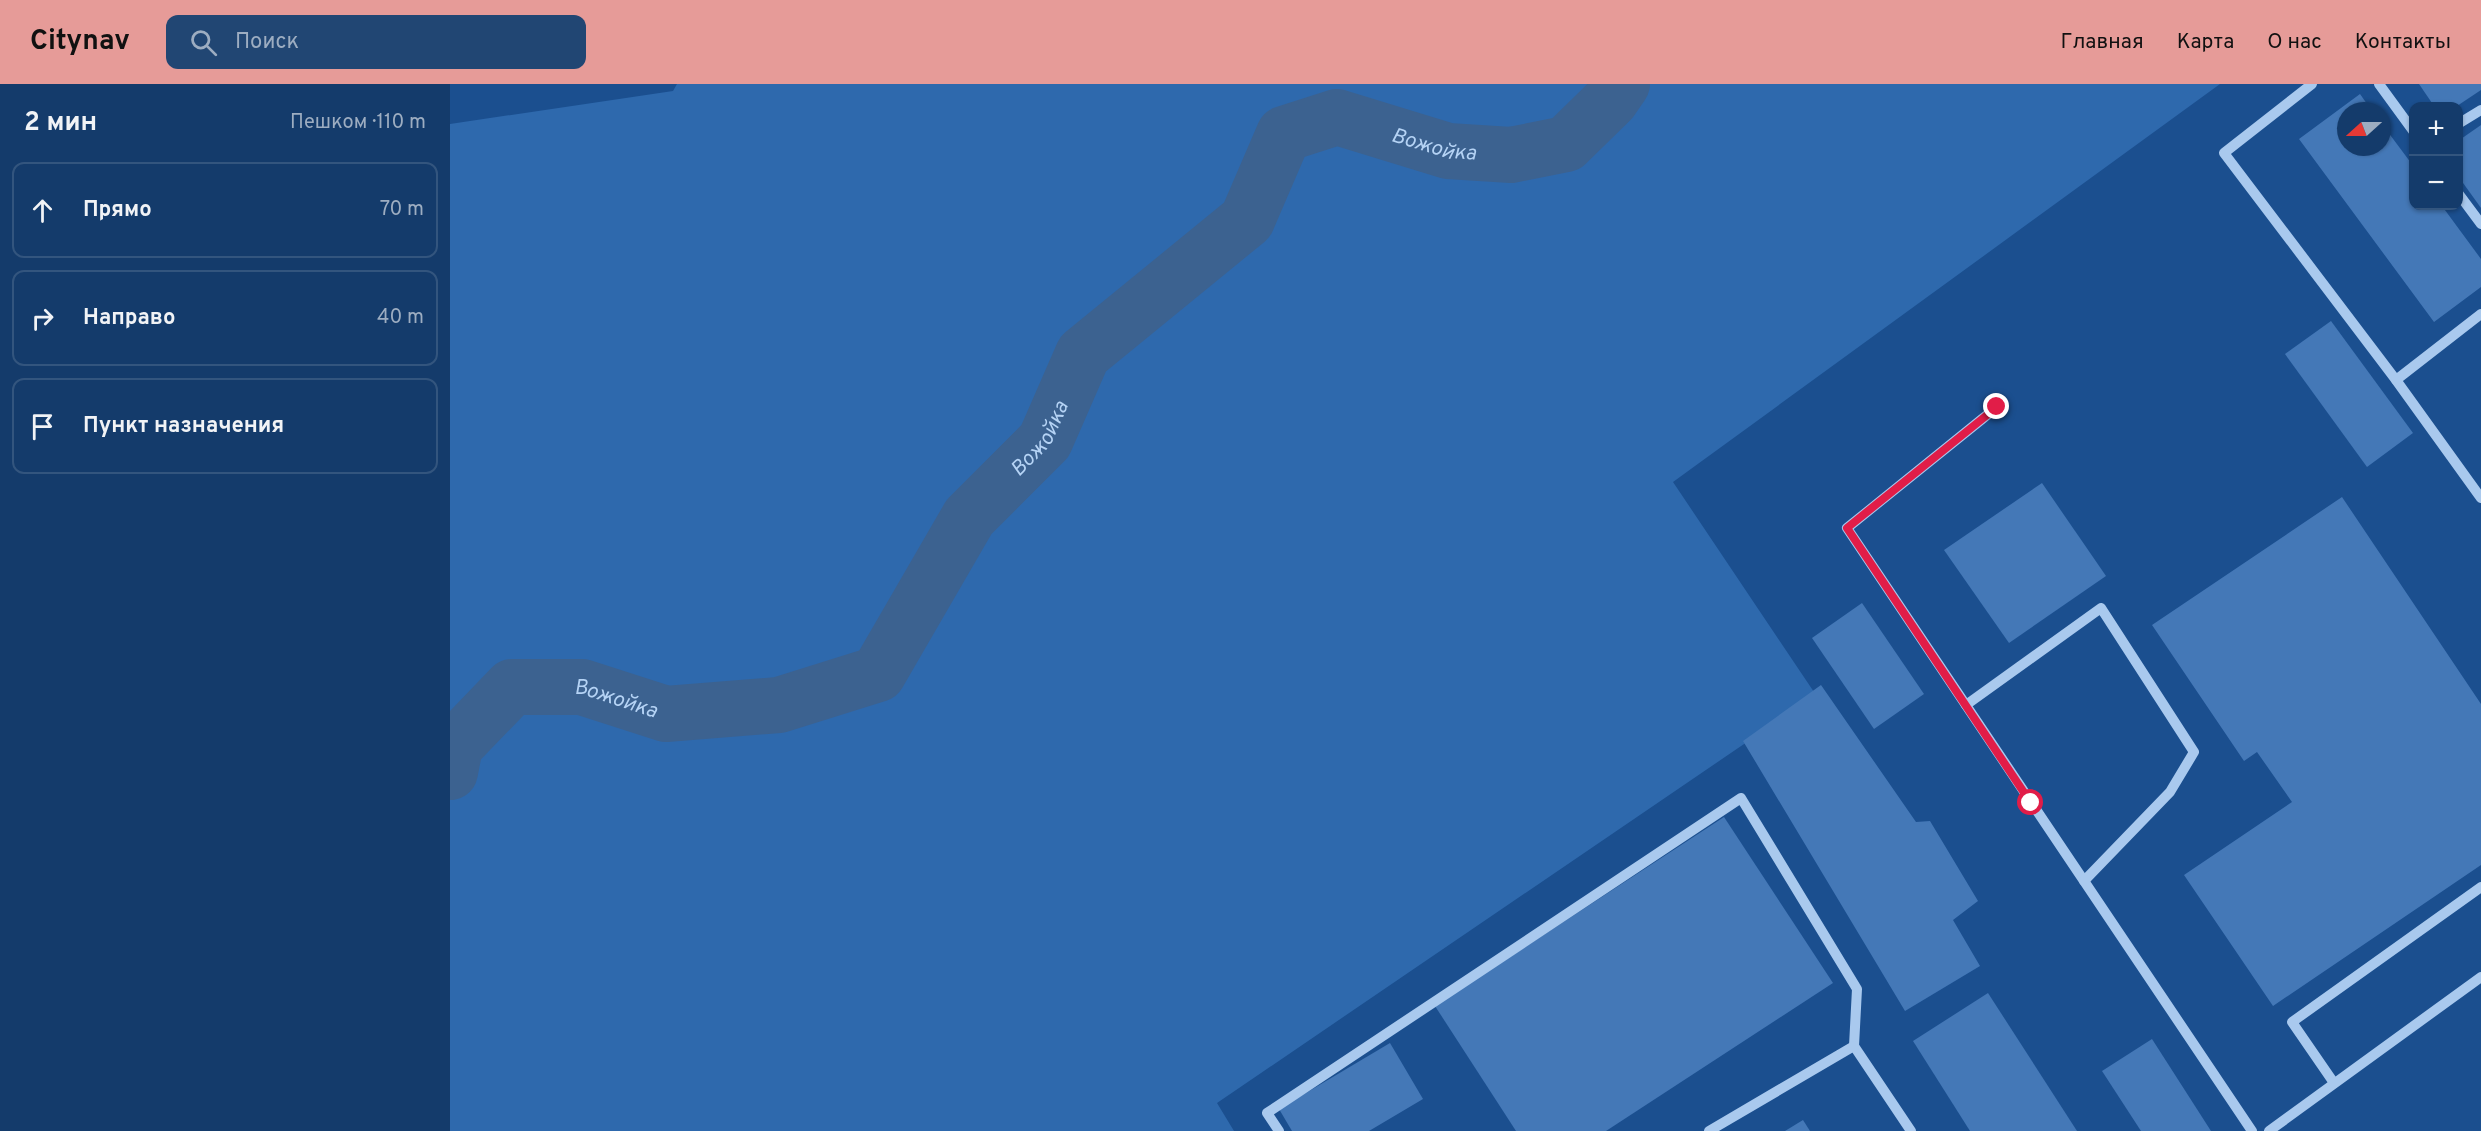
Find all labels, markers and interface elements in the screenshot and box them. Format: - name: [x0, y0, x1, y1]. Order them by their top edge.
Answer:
- search box: [166, 15, 586, 69]
- text: Citynav: [30, 24, 130, 60]
- icon: search: [187, 26, 220, 59]
- text: Поиск: [235, 29, 299, 56]
- text: Главная: [2060, 29, 2144, 56]
- text: Карта: [2177, 29, 2234, 56]
- text: О нас: [2267, 29, 2322, 56]
- text: Контакты: [2355, 29, 2451, 56]
- north arrow: [2337, 102, 2391, 156]
- map controls: [2409, 102, 2463, 210]
- button: +: [2409, 102, 2463, 156]
- text: 2 мин: [24, 107, 97, 140]
- text: Пешком · 110 m: [290, 110, 426, 136]
- water label: Вожойка: [1388, 122, 1477, 168]
- button: −: [2409, 156, 2463, 210]
- icon: ahead: [26, 194, 59, 227]
- text: Прямо: [83, 197, 152, 224]
- text: 70 m: [380, 197, 424, 223]
- icon: right: [26, 302, 59, 335]
- text: Направо: [83, 305, 175, 332]
- text: 40 m: [377, 305, 424, 331]
- route end: [1983, 393, 2009, 419]
- water label: Вожойка: [1005, 397, 1076, 483]
- icon: arrive: [26, 410, 59, 443]
- text: Пункт назначения: [83, 413, 284, 440]
- water label: Вожойка: [574, 675, 661, 725]
- route start: [2017, 789, 2043, 815]

